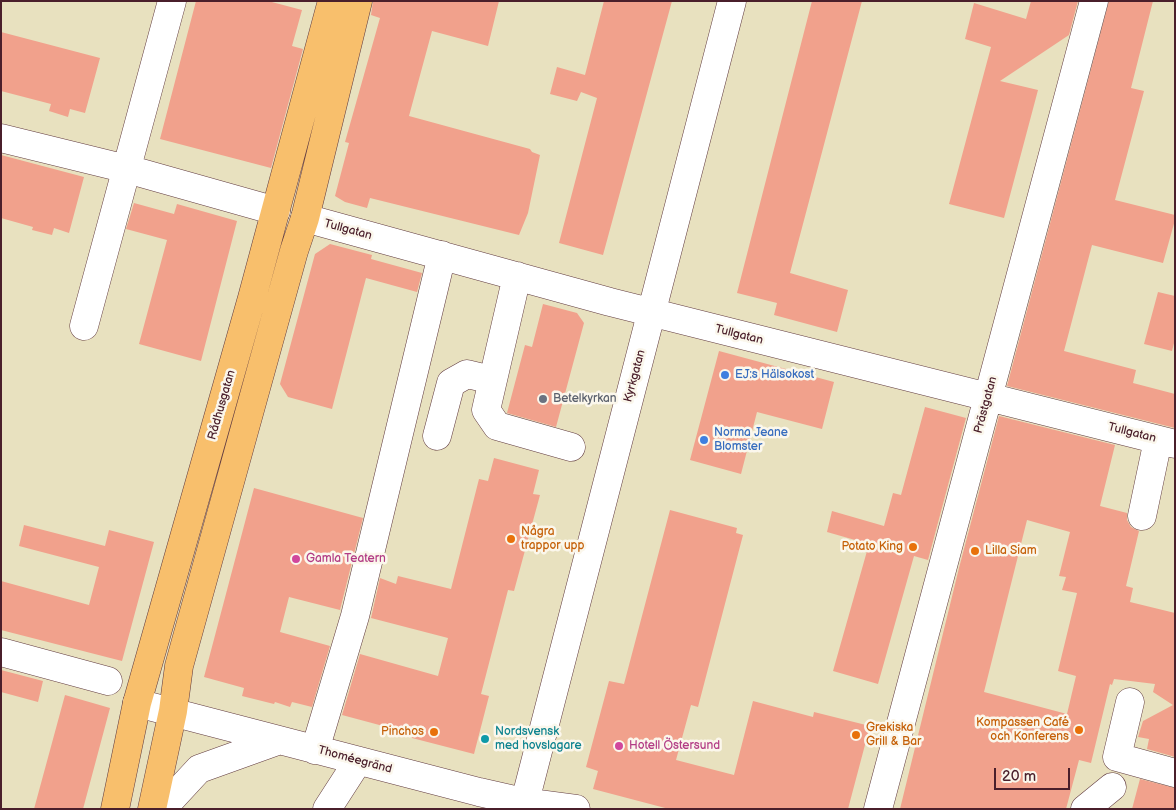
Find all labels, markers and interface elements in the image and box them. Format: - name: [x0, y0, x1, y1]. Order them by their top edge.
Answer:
- street label: Tullgatan: [323, 217, 373, 243]
- street label: Tullgatan: [714, 322, 764, 348]
- street label: Kyrkgatan: [621, 348, 649, 404]
- street label: Rådhusgatan: [205, 368, 239, 442]
- place label: EJ:s Hälsokost: [735, 368, 814, 382]
- marker: EJ:s Hälsokost: [719, 369, 731, 381]
- street label: Prästgatan: [971, 375, 1001, 435]
- place label: Betelkyrkan: [553, 392, 617, 406]
- marker: Betelkyrkan: [537, 393, 549, 405]
- street label: Tullgatan: [1107, 420, 1157, 446]
- place label: Norma Jeane Blomster: [714, 426, 788, 454]
- marker: Norma Jeane Blomster: [698, 434, 710, 446]
- place label: Några trappor upp: [521, 525, 584, 553]
- marker: Några trappor upp: [505, 533, 517, 545]
- place label: Potato King: [842, 540, 903, 554]
- marker: Potato King: [907, 541, 919, 553]
- place label: Lilla Siam: [985, 544, 1037, 558]
- marker: Lilla Siam: [969, 545, 981, 557]
- place label: Gamla Teatern: [306, 552, 386, 566]
- marker: Gamla Teatern: [290, 553, 302, 565]
- place label: Kompassen Café och Konferens: [976, 716, 1069, 744]
- place label: Grekiska Grill & Bar: [866, 721, 921, 749]
- marker: Kompassen Café och Konferens: [1073, 724, 1085, 736]
- place label: Pinchos: [381, 725, 424, 739]
- place label: Nordsvensk med hovslagare: [495, 725, 582, 753]
- marker: Pinchos: [428, 726, 440, 738]
- marker: Grekiska Grill & Bar: [850, 729, 862, 741]
- marker: Nordsvensk med hovslagare: [479, 733, 491, 745]
- place label: Hotell Östersund: [629, 739, 720, 753]
- marker: Hotell Östersund: [613, 740, 625, 752]
- street label: Thoméegränd: [316, 743, 394, 777]
- scale bar: [996, 758, 1072, 790]
- text: 20 m: [1002, 767, 1036, 786]

